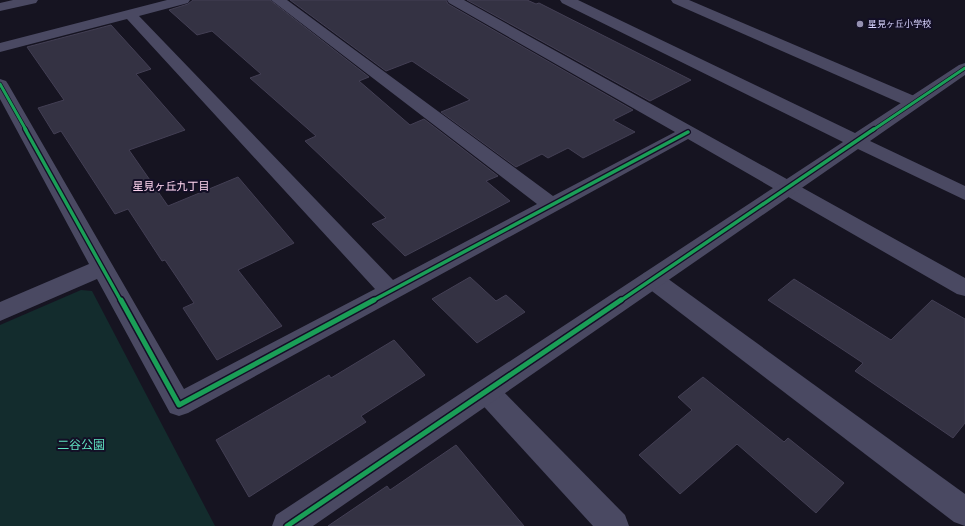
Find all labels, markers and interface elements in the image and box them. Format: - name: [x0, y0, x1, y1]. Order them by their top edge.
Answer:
- place label: 星見ヶ丘小学校: [868, 18, 931, 29]
- marker: 星見ヶ丘小学校: [855, 19, 865, 29]
- district label: 星見ヶ丘九丁目: [133, 179, 210, 192]
- park label: 二谷公園: [57, 437, 105, 451]

